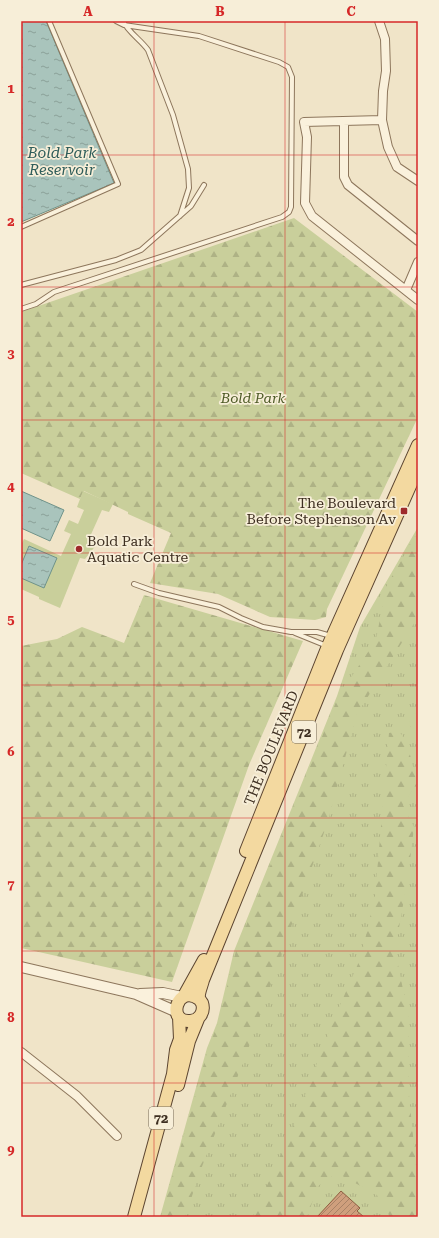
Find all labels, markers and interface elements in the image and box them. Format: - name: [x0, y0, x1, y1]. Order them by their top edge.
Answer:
- text: A: [83, 4, 93, 19]
- text: B: [215, 4, 225, 19]
- text: C: [346, 4, 356, 19]
- text: 1: [7, 81, 15, 96]
- water label: Bold Park Reservoir: [27, 144, 97, 179]
- text: 2: [7, 214, 15, 229]
- text: 3: [7, 346, 15, 361]
- park label: Bold Park: [220, 390, 286, 406]
- text: 4: [7, 479, 15, 494]
- place label: The Boulevard Before Stephenson Av: [247, 495, 397, 527]
- marker: The Boulevard Before Stephenson Av: [399, 506, 409, 516]
- place label: Bold Park Aquatic Centre: [87, 533, 189, 565]
- marker: Bold Park Aquatic Centre: [74, 544, 84, 554]
- text: 5: [7, 612, 15, 627]
- street label: THE BOULEVARD: [241, 688, 301, 808]
- road number: 72: [292, 721, 316, 743]
- text: 6: [7, 744, 15, 759]
- text: 7: [7, 877, 15, 892]
- text: 8: [7, 1010, 15, 1025]
- road number: 72: [149, 1107, 173, 1129]
- text: 9: [7, 1142, 15, 1157]

